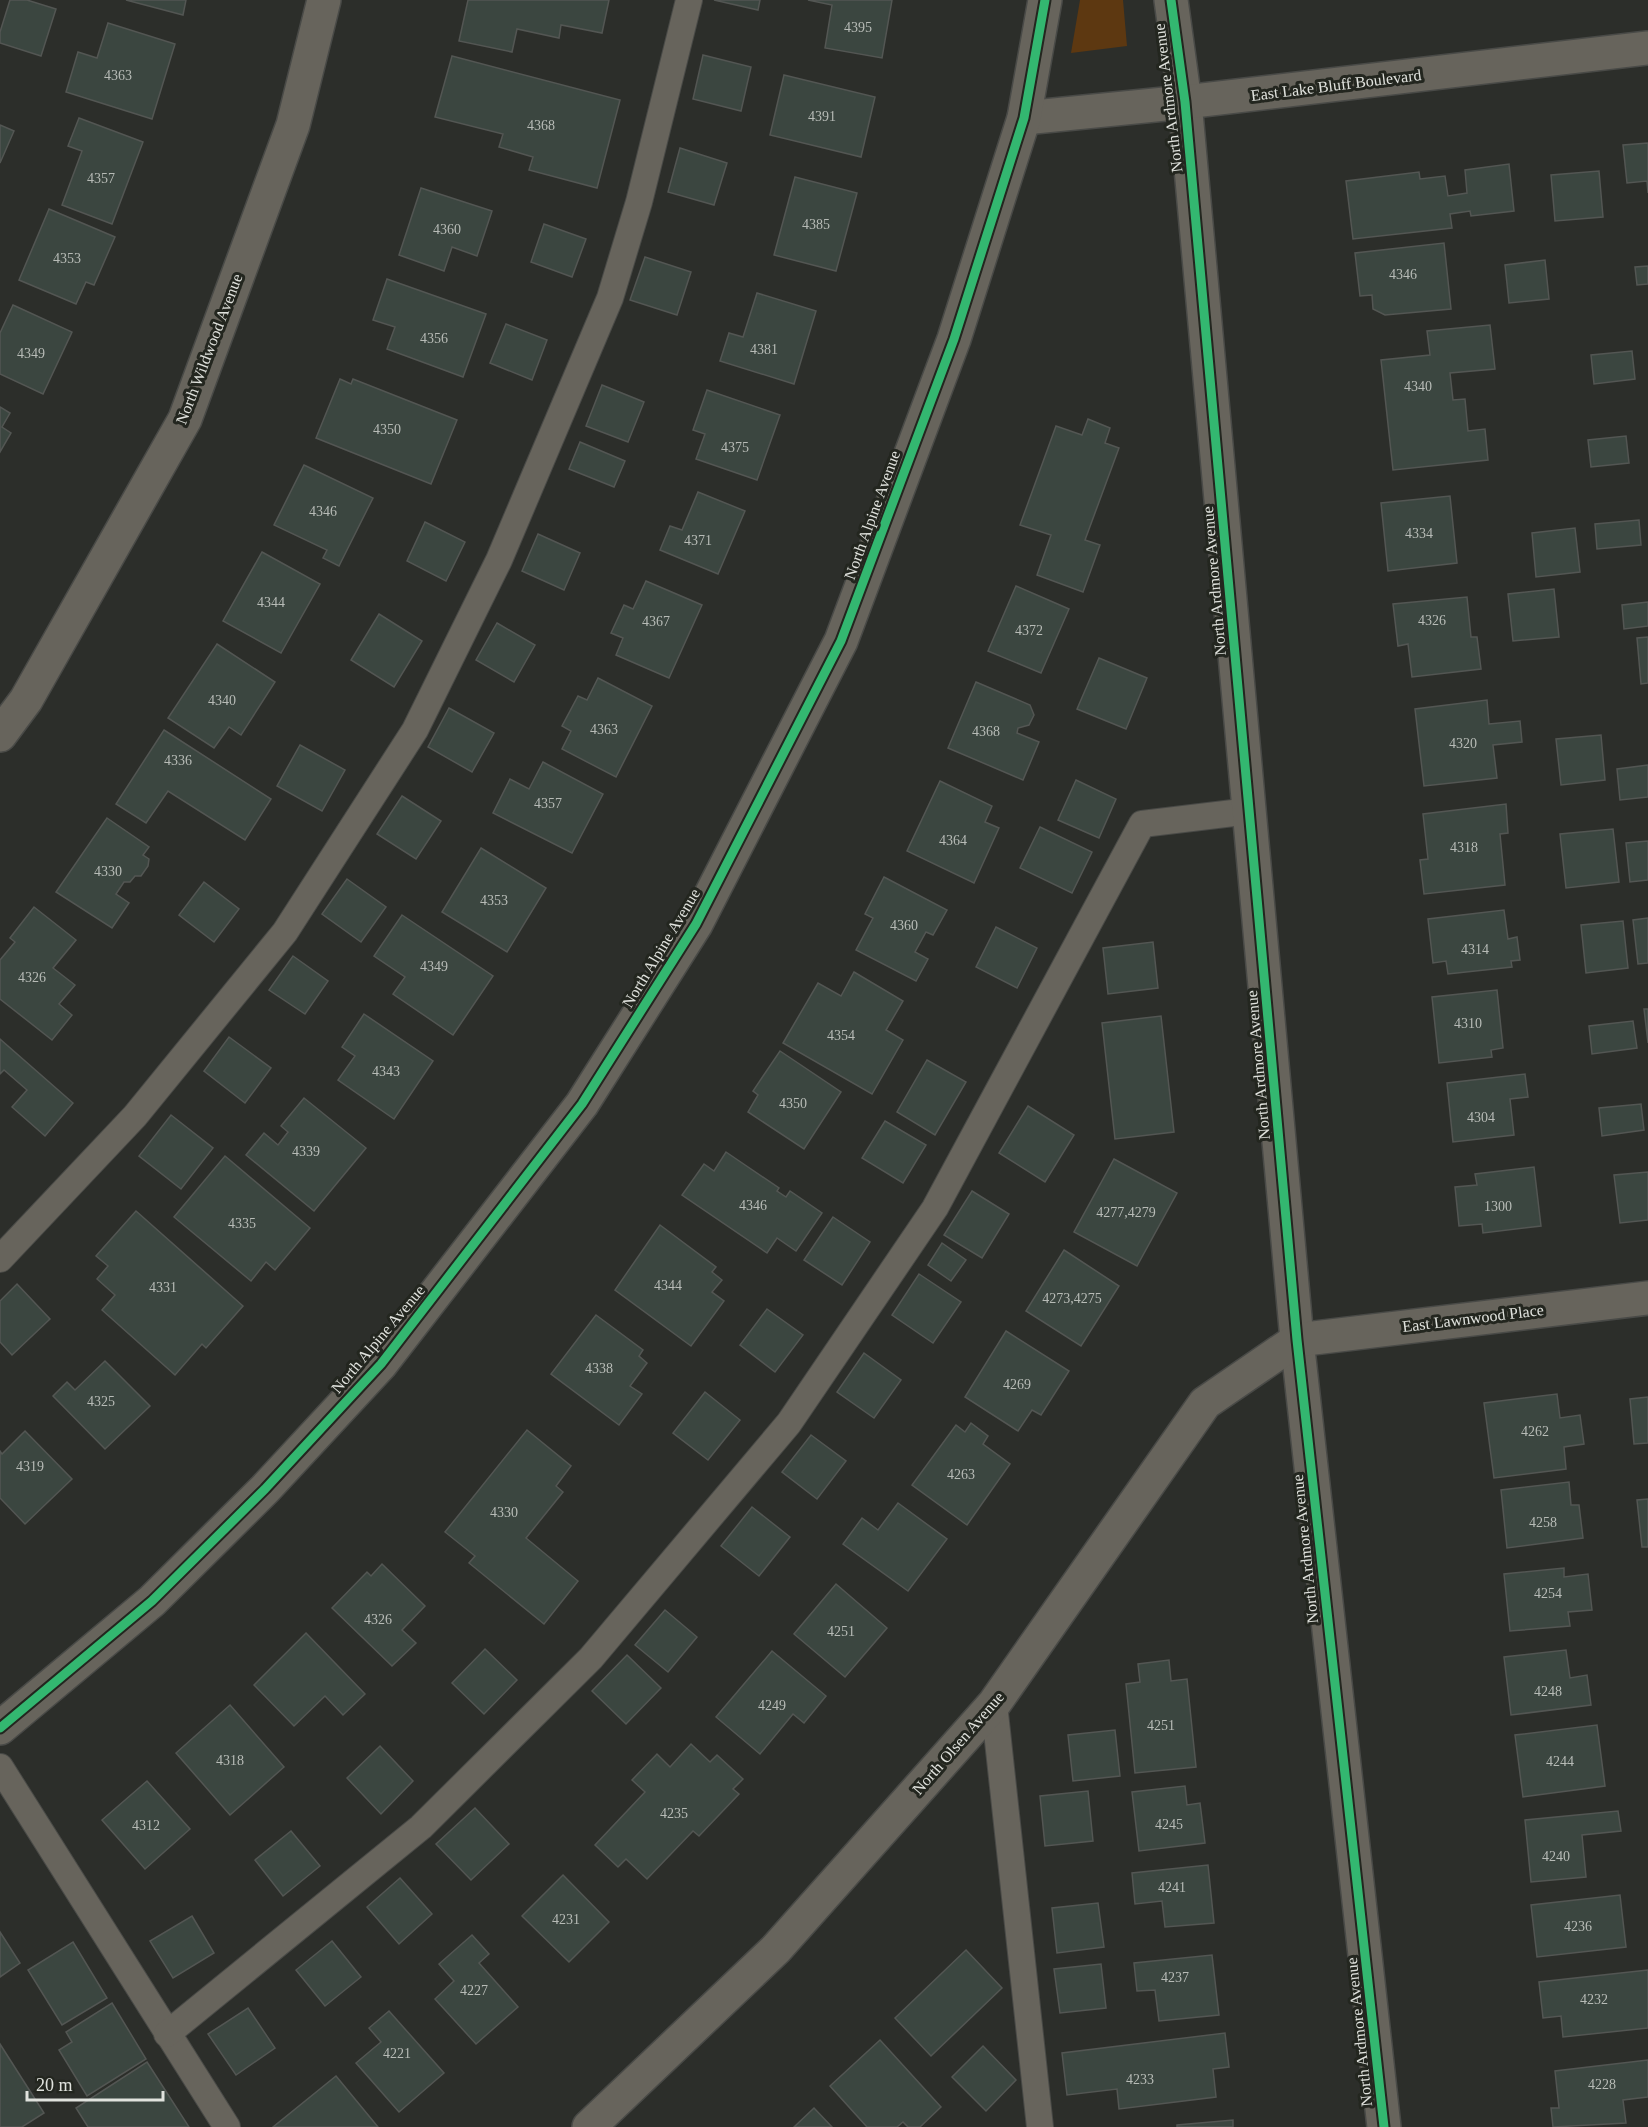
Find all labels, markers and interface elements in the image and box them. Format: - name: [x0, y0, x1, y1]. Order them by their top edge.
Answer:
- house number: 4395: [844, 20, 872, 35]
- street label: North Ardmore Avenue: [1150, 23, 1186, 173]
- street label: East Lake Bluff Boulevard: [1250, 66, 1422, 104]
- house number: 4363: [104, 68, 132, 83]
- house number: 4391: [808, 109, 836, 124]
- house number: 4368: [527, 118, 555, 133]
- house number: 4357: [87, 171, 115, 186]
- house number: 4385: [802, 217, 830, 232]
- house number: 4360: [433, 222, 461, 237]
- house number: 4353: [53, 251, 81, 266]
- house number: 4346: [1389, 267, 1417, 282]
- street label: North Wildwood Avenue: [172, 271, 246, 427]
- house number: 4356: [420, 331, 448, 346]
- house number: 4381: [750, 342, 778, 357]
- house number: 4349: [17, 346, 45, 361]
- house number: 4340: [1404, 379, 1432, 394]
- house number: 4350: [373, 422, 401, 437]
- house number: 4375: [721, 440, 749, 455]
- street label: North Alpine Avenue: [841, 448, 904, 582]
- house number: 4346: [309, 504, 337, 519]
- street label: North Ardmore Avenue: [1199, 506, 1229, 656]
- house number: 4334: [1405, 526, 1433, 541]
- house number: 4371: [684, 533, 712, 548]
- house number: 4344: [257, 595, 285, 610]
- house number: 4326: [1418, 613, 1446, 628]
- house number: 4367: [642, 614, 670, 629]
- house number: 4372: [1015, 623, 1043, 638]
- house number: 4340: [208, 693, 236, 708]
- house number: 4363: [590, 722, 618, 737]
- house number: 4368: [972, 724, 1000, 739]
- house number: 4320: [1449, 736, 1477, 751]
- house number: 4336: [164, 753, 192, 768]
- house number: 4357: [534, 796, 562, 811]
- house number: 4364: [939, 833, 967, 848]
- house number: 4318: [1450, 840, 1478, 855]
- house number: 4330: [94, 864, 122, 879]
- street label: North Alpine Avenue: [619, 885, 704, 1011]
- house number: 4353: [480, 893, 508, 908]
- house number: 4360: [890, 918, 918, 933]
- house number: 4314: [1461, 942, 1489, 957]
- house number: 4349: [420, 959, 448, 974]
- house number: 4326: [18, 970, 46, 985]
- street label: North Ardmore Avenue: [1243, 990, 1273, 1140]
- house number: 4310: [1454, 1016, 1482, 1031]
- house number: 4354: [827, 1028, 855, 1043]
- house number: 4343: [372, 1064, 400, 1079]
- house number: 4350: [779, 1096, 807, 1111]
- house number: 4304: [1467, 1110, 1495, 1125]
- house number: 4339: [292, 1144, 320, 1159]
- house number: 4346: [739, 1198, 767, 1213]
- house number: 1300: [1484, 1199, 1512, 1214]
- house number: 4277,4279: [1096, 1205, 1156, 1220]
- house number: 4335: [228, 1216, 256, 1231]
- house number: 4344: [654, 1278, 682, 1293]
- house number: 4331: [149, 1280, 177, 1295]
- street label: North Alpine Avenue: [328, 1282, 429, 1397]
- house number: 4273,4275: [1042, 1291, 1102, 1306]
- street label: East Lawnwood Place: [1401, 1301, 1545, 1335]
- house number: 4338: [585, 1361, 613, 1376]
- house number: 4269: [1003, 1377, 1031, 1392]
- house number: 4325: [87, 1394, 115, 1409]
- house number: 4262: [1521, 1424, 1549, 1439]
- house number: 4319: [16, 1459, 44, 1474]
- house number: 4263: [947, 1467, 975, 1482]
- street label: North Ardmore Avenue: [1289, 1474, 1321, 1624]
- house number: 4330: [490, 1505, 518, 1520]
- house number: 4258: [1529, 1515, 1557, 1530]
- house number: 4254: [1534, 1586, 1562, 1601]
- house number: 4326: [364, 1612, 392, 1627]
- house number: 4251: [827, 1624, 855, 1639]
- house number: 4248: [1534, 1684, 1562, 1699]
- street label: North Olsen Avenue: [909, 1688, 1007, 1798]
- house number: 4249: [758, 1698, 786, 1713]
- house number: 4251: [1147, 1718, 1175, 1733]
- house number: 4318: [216, 1753, 244, 1768]
- house number: 4244: [1546, 1754, 1574, 1769]
- house number: 4235: [660, 1806, 688, 1821]
- house number: 4245: [1155, 1817, 1183, 1832]
- house number: 4312: [132, 1818, 160, 1833]
- house number: 4240: [1542, 1849, 1570, 1864]
- house number: 4241: [1158, 1880, 1186, 1895]
- house number: 4231: [552, 1912, 580, 1927]
- house number: 4236: [1564, 1919, 1592, 1934]
- street label: North Ardmore Avenue: [1343, 1957, 1375, 2107]
- house number: 4237: [1161, 1970, 1189, 1985]
- house number: 4227: [460, 1983, 488, 1998]
- house number: 4232: [1580, 1992, 1608, 2007]
- house number: 4221: [383, 2046, 411, 2061]
- scale bar: [27, 2064, 164, 2102]
- house number: 4233: [1126, 2072, 1154, 2087]
- text: 20 m: [36, 2075, 73, 2095]
- house number: 4228: [1588, 2077, 1616, 2092]

